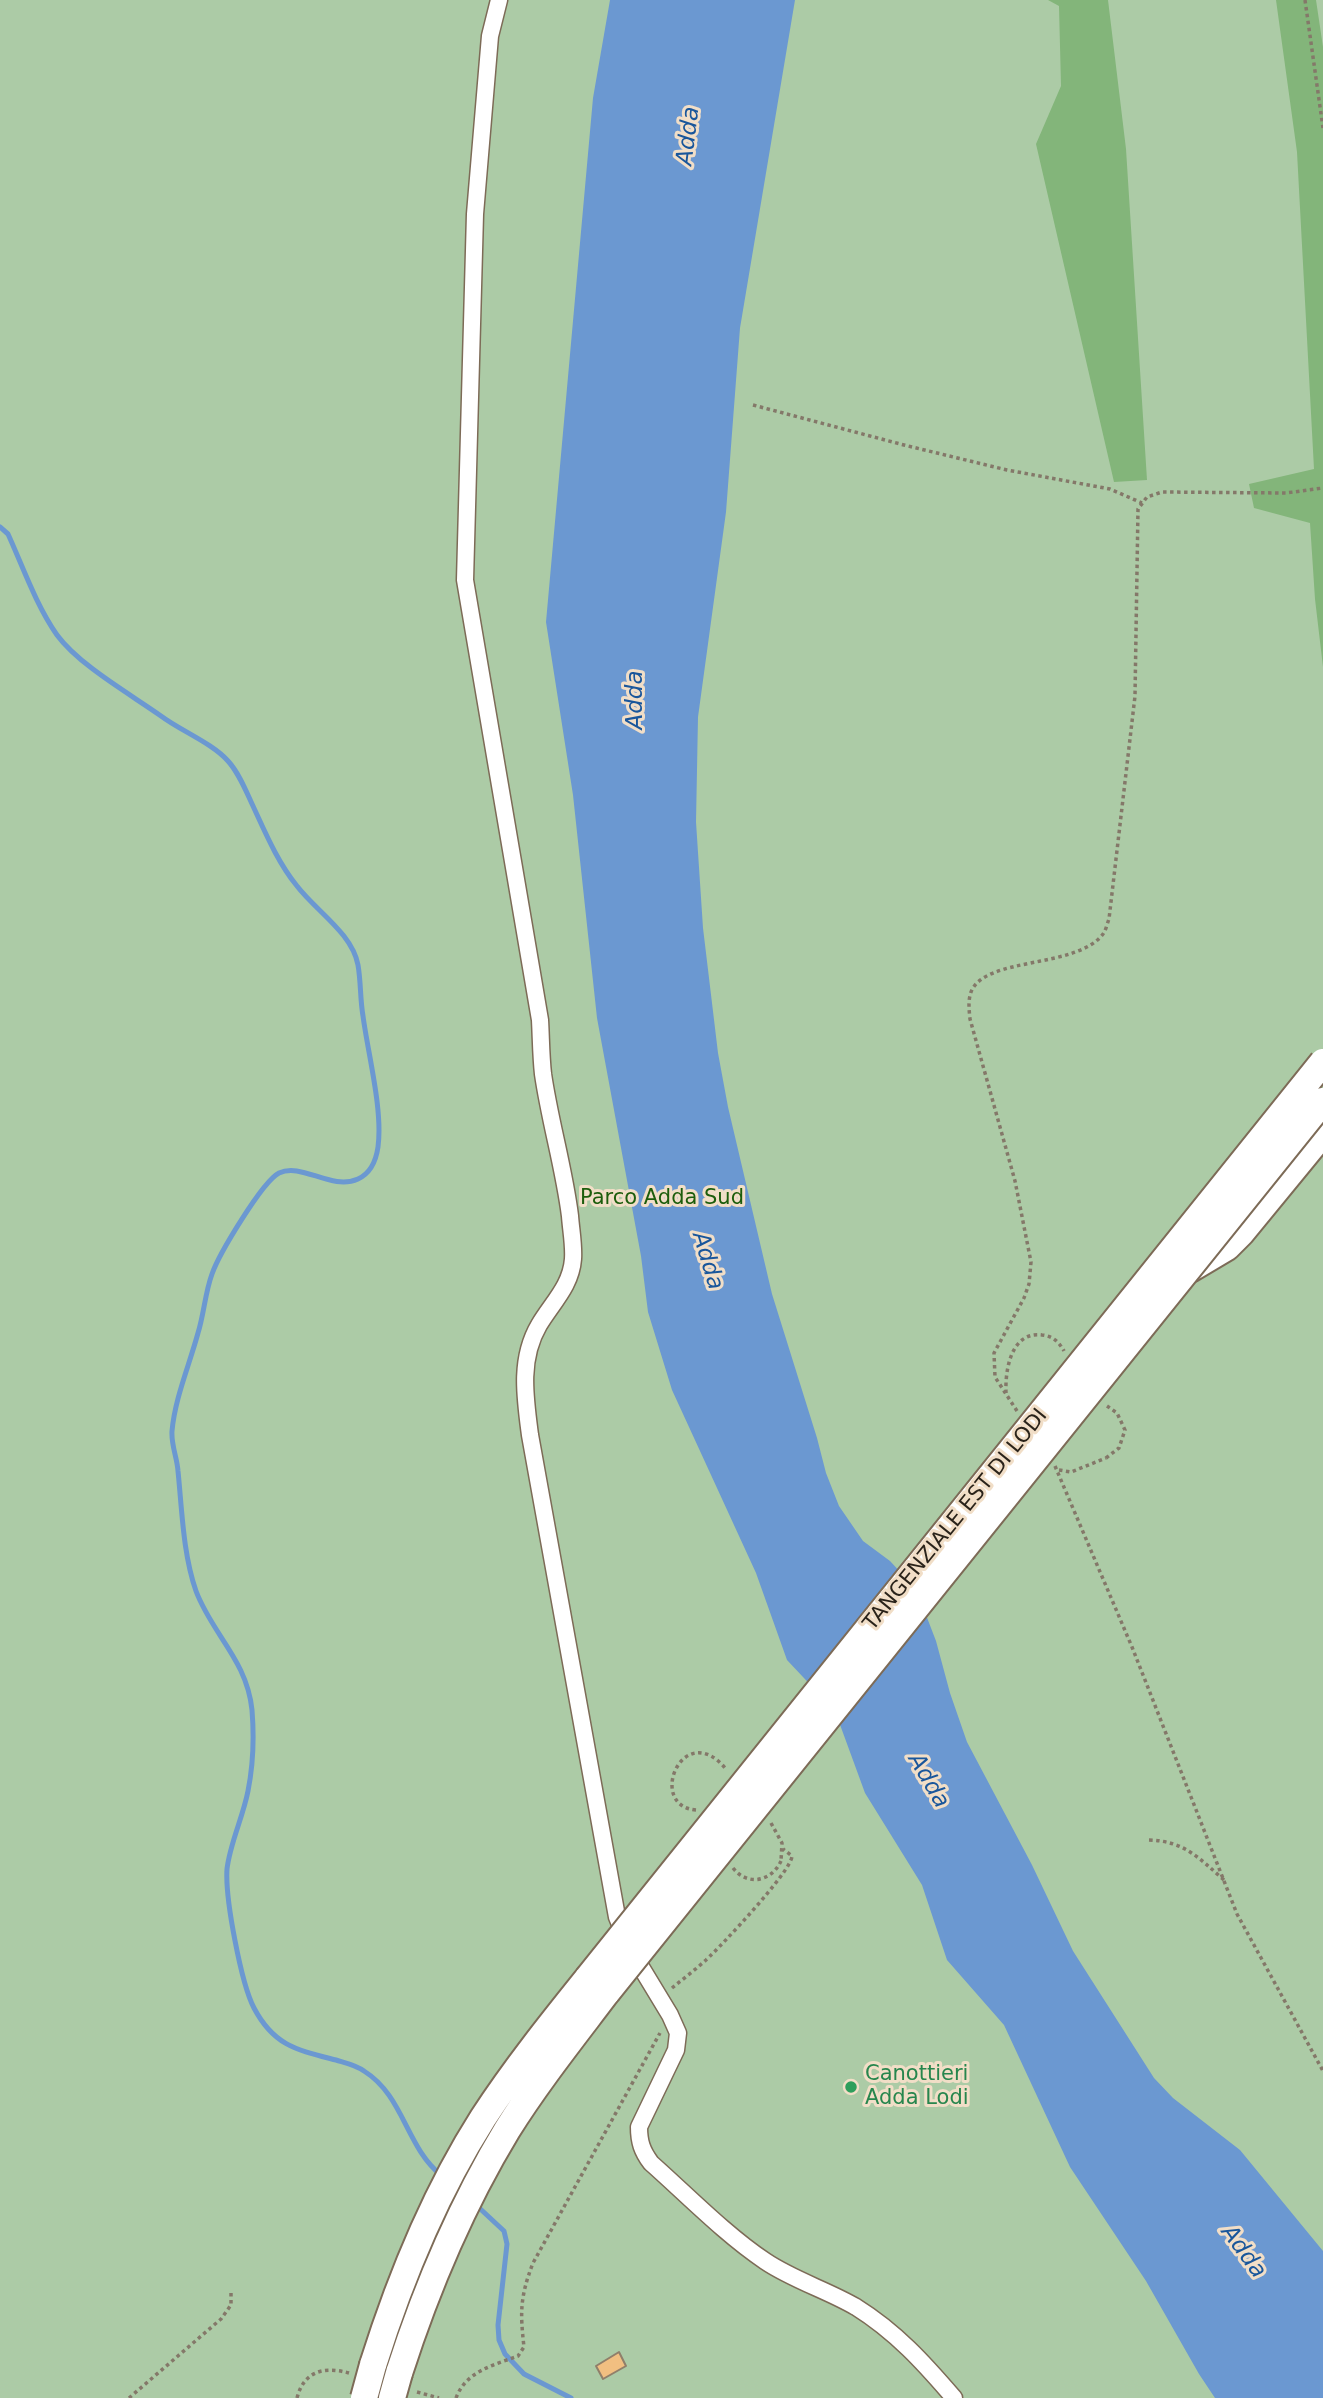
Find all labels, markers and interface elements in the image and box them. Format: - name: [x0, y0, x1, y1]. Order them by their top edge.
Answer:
- water label: Adda: [672, 105, 706, 167]
- water label: Adda: [622, 670, 650, 730]
- park label: Parco Adda Sud: [580, 1186, 744, 1212]
- water label: Adda: [685, 1229, 729, 1293]
- street label: TANGENZIALE EST DI LODI: [859, 1404, 1053, 1636]
- water label: Adda: [901, 1749, 955, 1813]
- place label: Canottieri Adda Lodi: [865, 2062, 969, 2112]
- marker: Canottieri Adda Lodi: [843, 2079, 859, 2095]
- water label: Adda: [1214, 2220, 1272, 2284]

